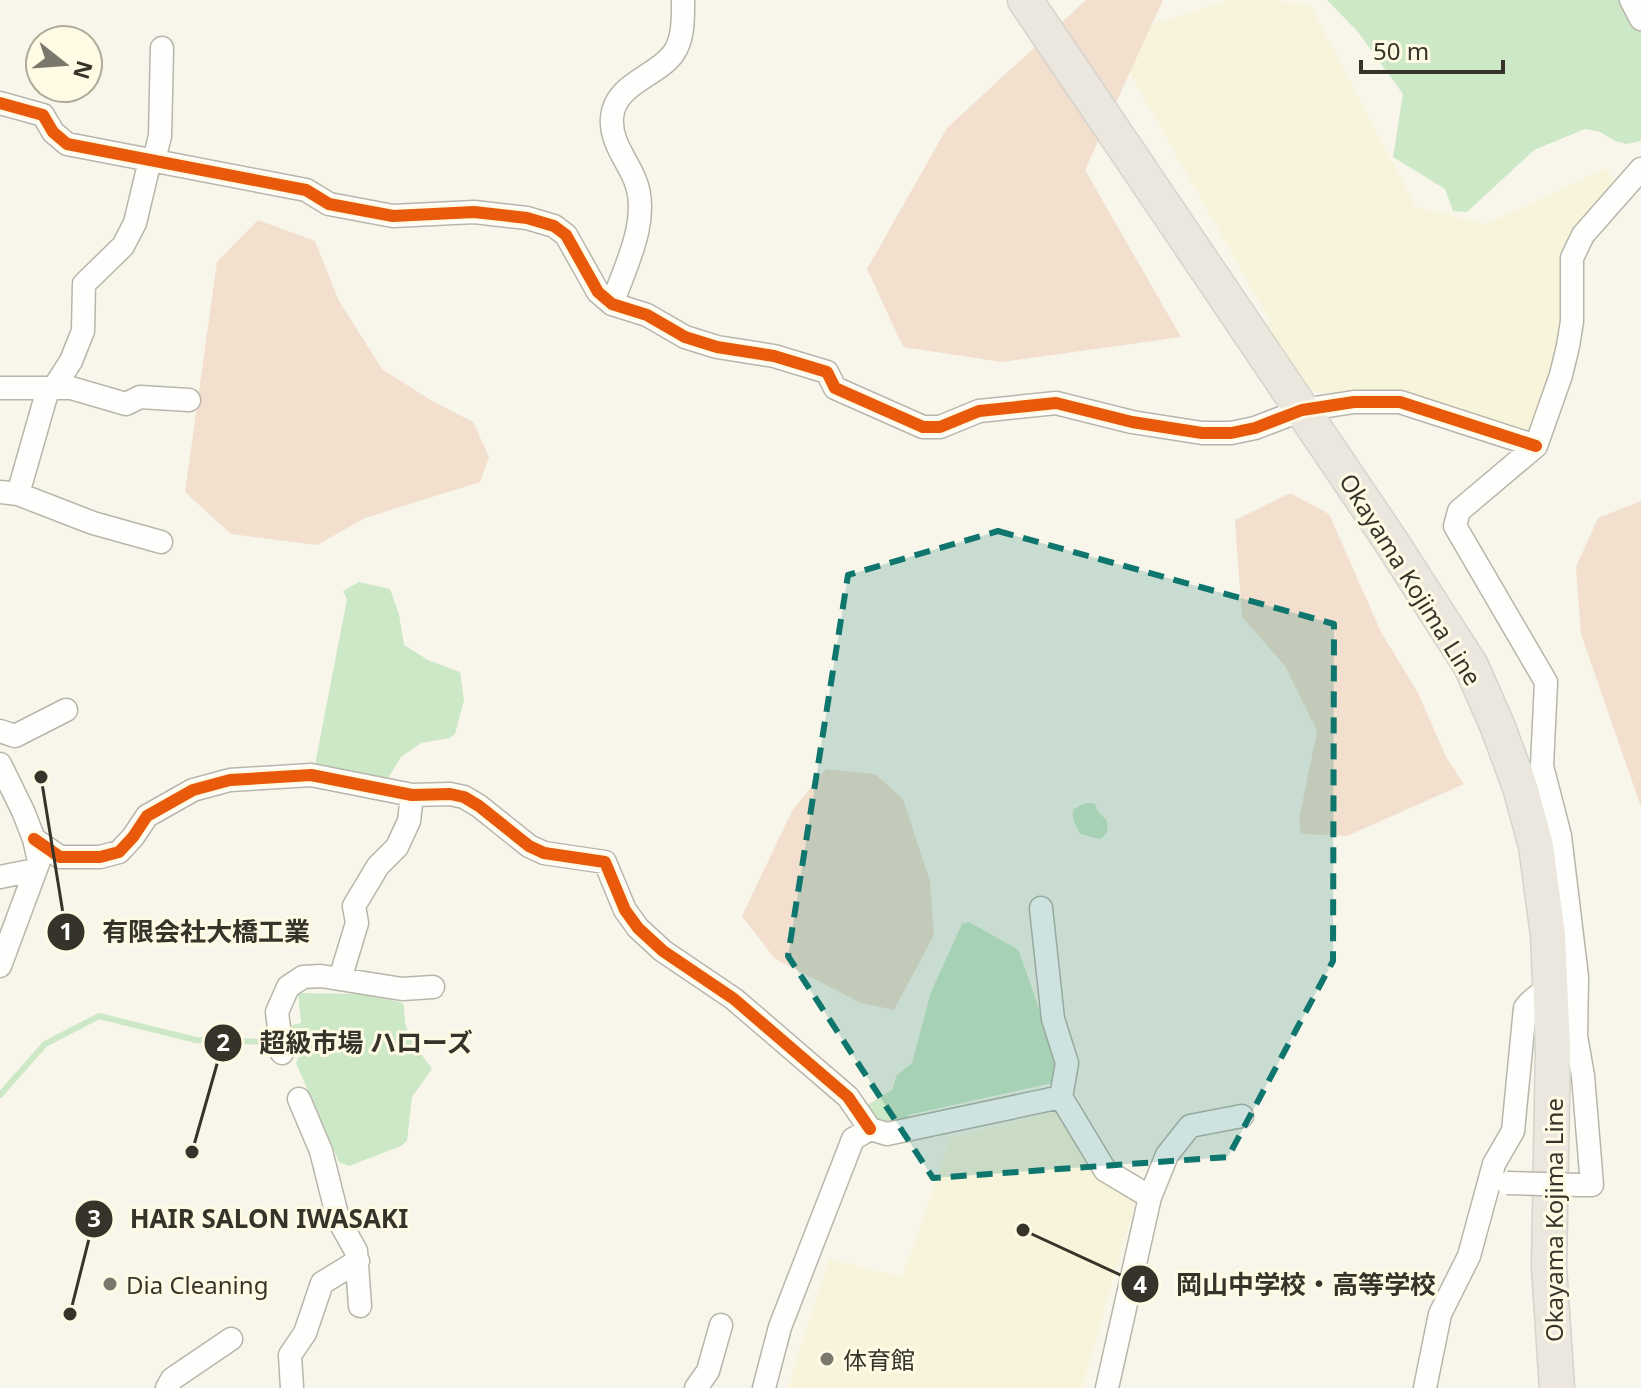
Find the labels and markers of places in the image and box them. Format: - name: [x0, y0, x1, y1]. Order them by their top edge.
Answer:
- callout: 有限会社大橋工業: [46, 907, 326, 957]
- callout: 超級市場 ハローズ: [203, 1018, 490, 1068]
- callout: HAIR SALON IWASAKI: [74, 1194, 424, 1244]
- callout: 岡山中学校・高等学校: [1120, 1259, 1452, 1309]
- place label: Dia Cleaning: [126, 1268, 268, 1301]
- marker: Dia Cleaning: [101, 1275, 119, 1293]
- place label: 体育館: [843, 1343, 915, 1376]
- marker: 体育館: [818, 1350, 836, 1368]

